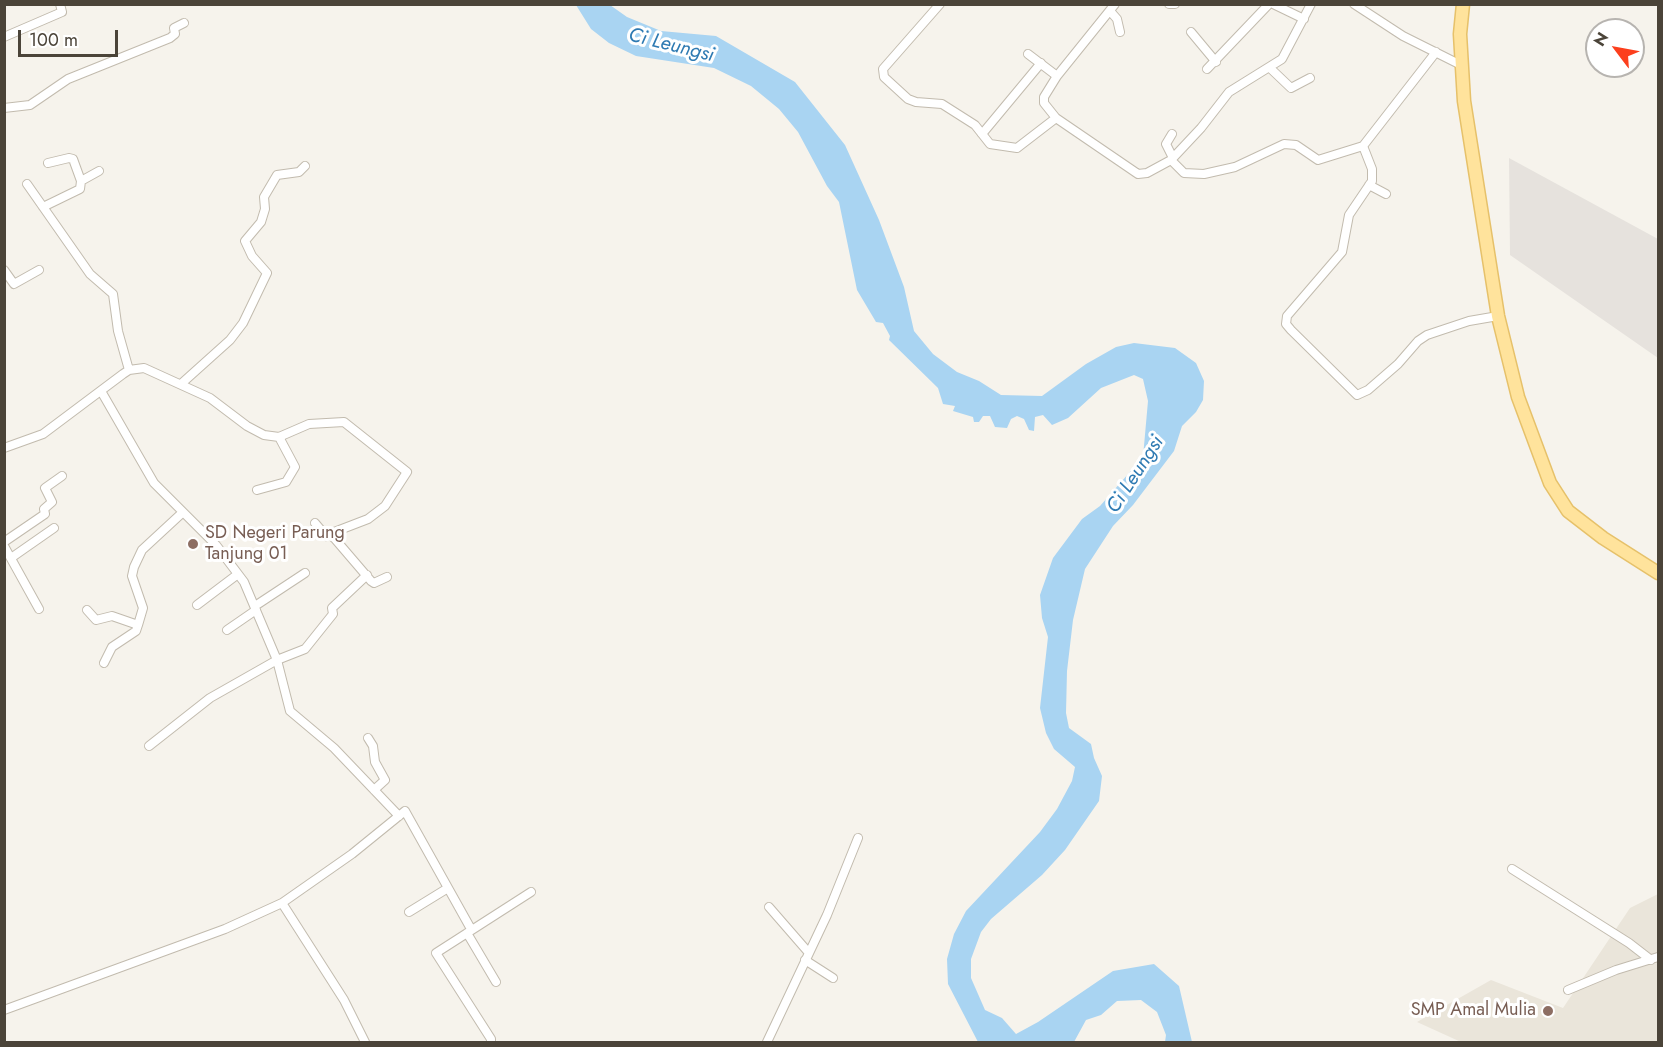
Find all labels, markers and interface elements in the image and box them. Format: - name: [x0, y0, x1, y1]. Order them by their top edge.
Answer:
- scale bar: [21, 18, 122, 56]
- north arrow: [1585, 18, 1645, 78]
- water label: Ci Leungsi: [626, 24, 716, 68]
- text: 100 m: [29, 27, 78, 53]
- text: N: [1588, 28, 1614, 51]
- water label: Ci Leungsi: [1102, 432, 1170, 518]
- place label: SD Negeri Parung Tanjung 01: [205, 523, 345, 566]
- marker: SD Negeri Parung Tanjung 01: [186, 537, 200, 551]
- place label: SMP Amal Mulia: [1411, 1000, 1536, 1022]
- marker: SMP Amal Mulia: [1541, 1004, 1555, 1018]

